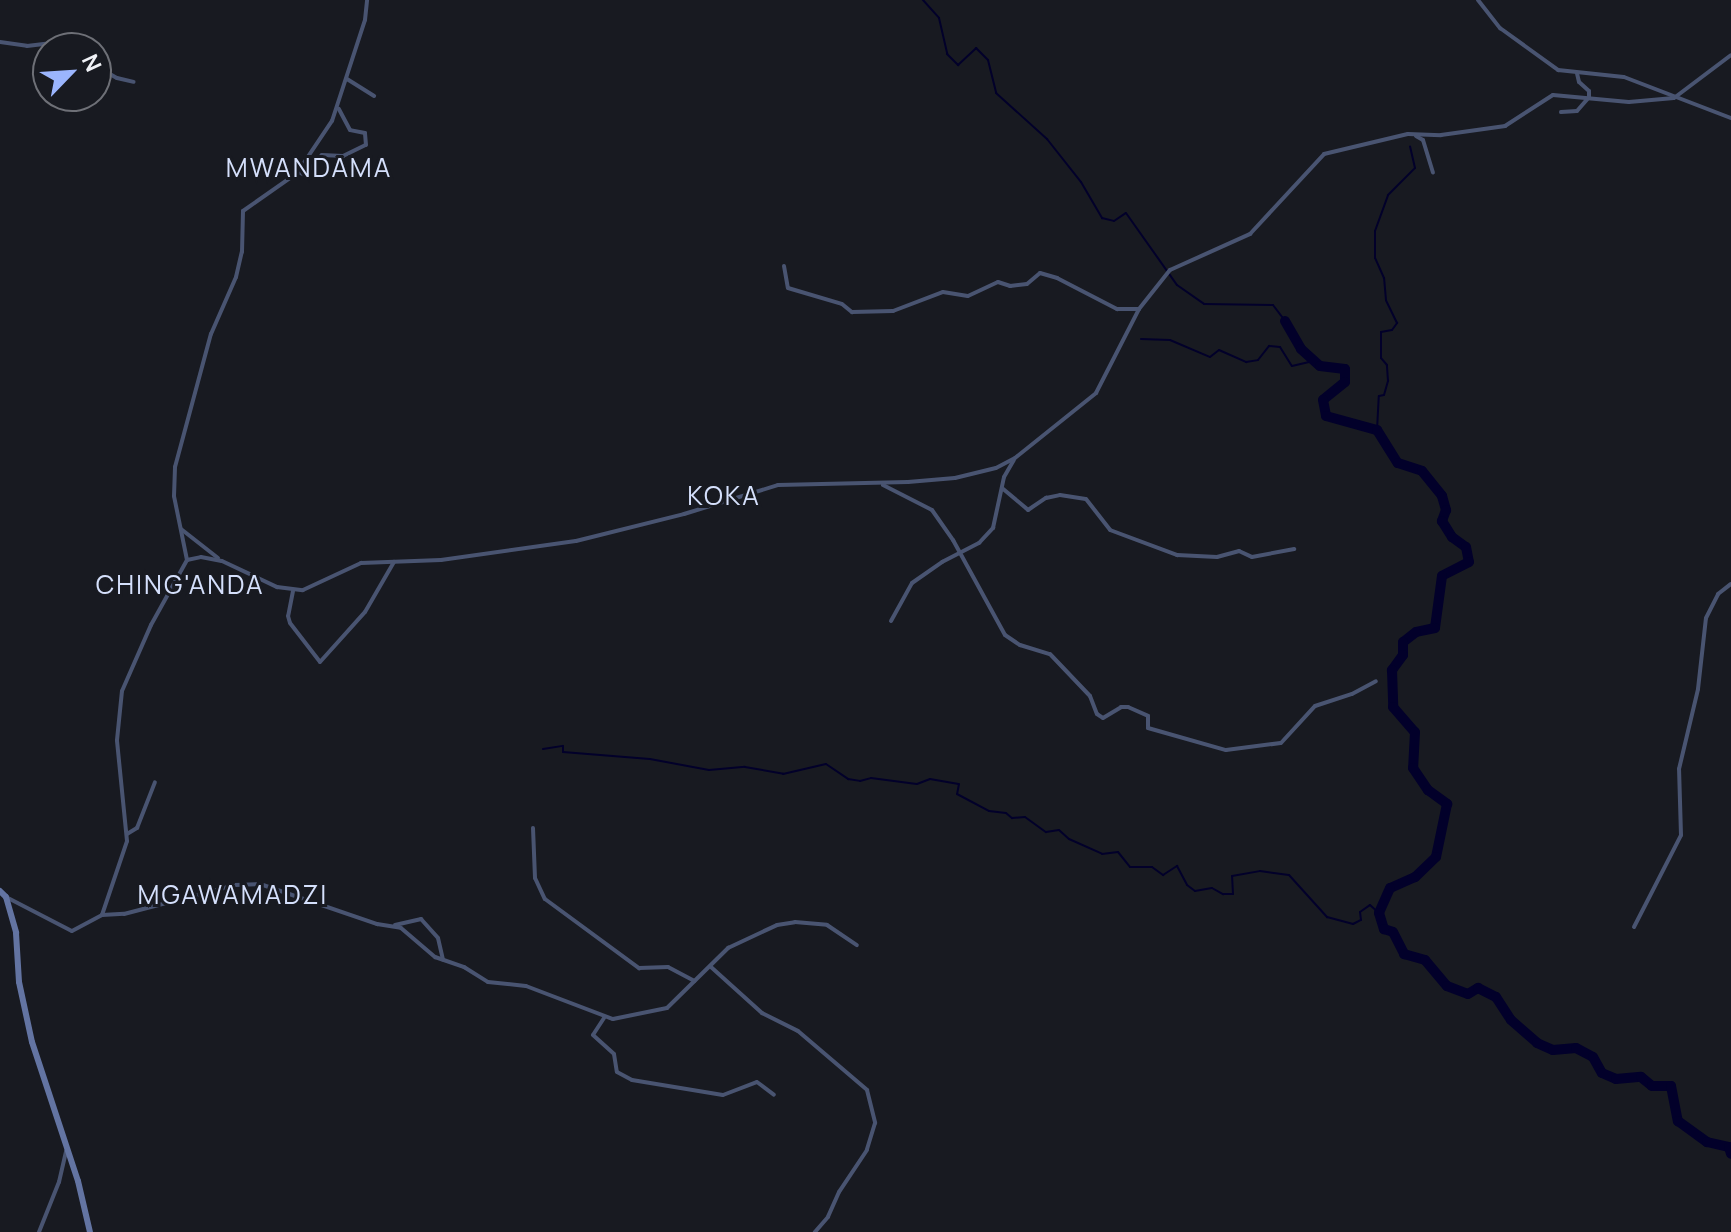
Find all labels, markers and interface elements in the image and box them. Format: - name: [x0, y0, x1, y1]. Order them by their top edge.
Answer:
- north arrow: [32, 32, 112, 112]
- text: N: [75, 49, 109, 76]
- district label: MWANDAMA: [226, 152, 392, 184]
- district label: KOKA: [687, 480, 761, 512]
- district label: CHING'ANDA: [96, 569, 264, 601]
- district label: MGAWAMADZI: [138, 879, 328, 911]

